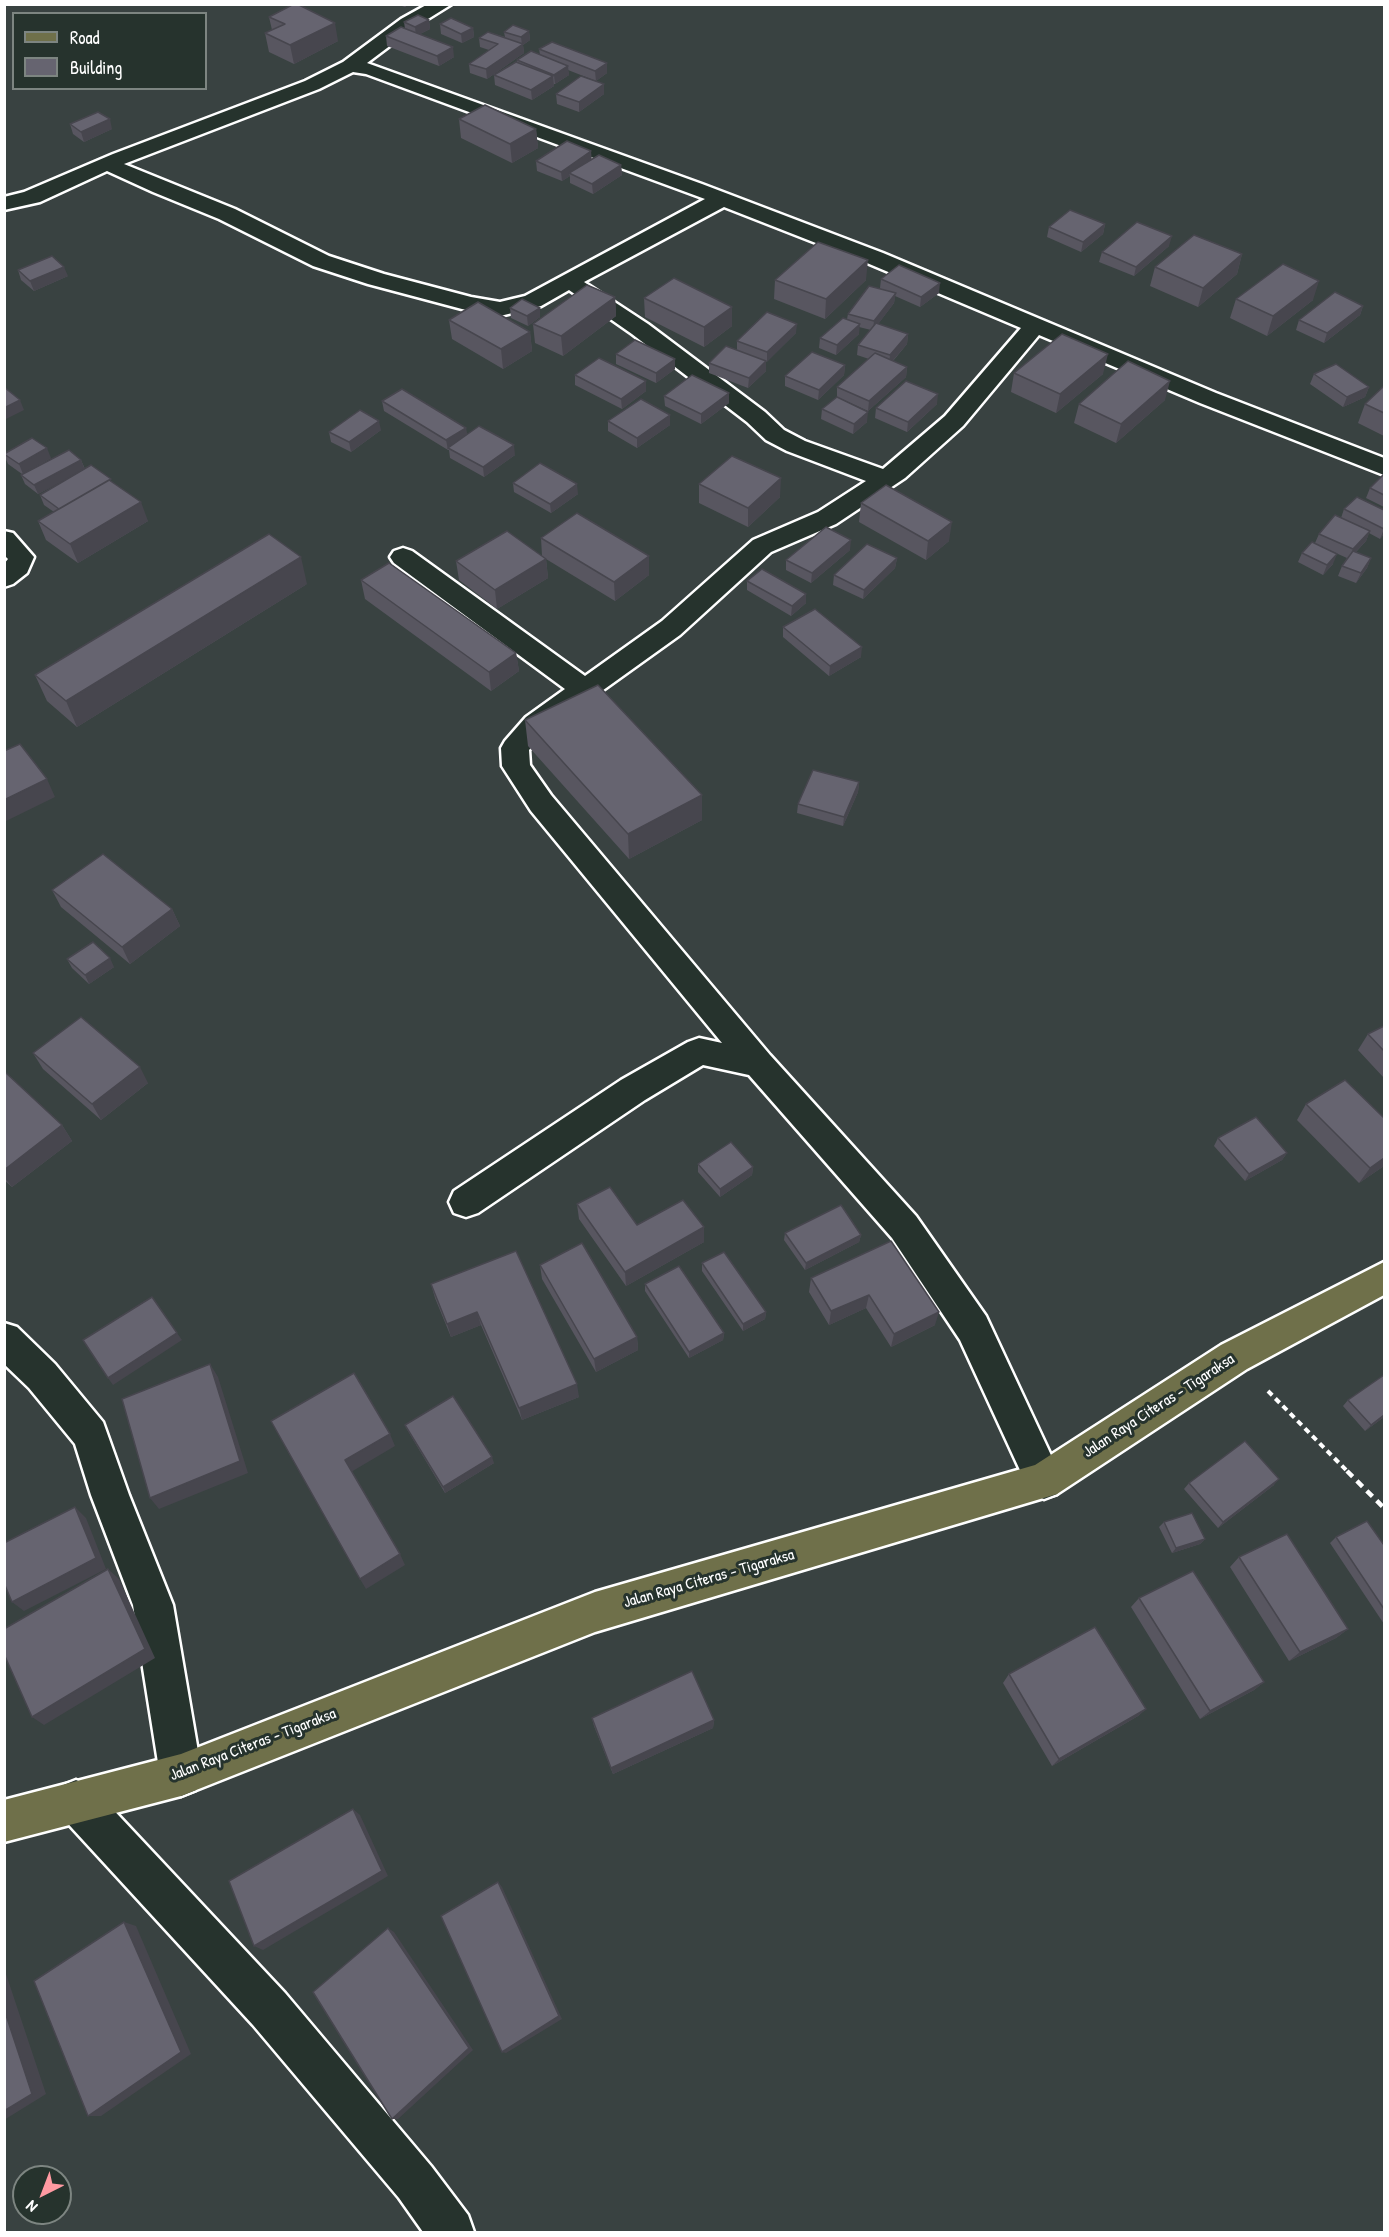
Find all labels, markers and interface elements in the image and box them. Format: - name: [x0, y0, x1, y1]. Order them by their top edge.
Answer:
- legend: [12, 12, 207, 90]
- text: Road: [70, 25, 100, 50]
- text: Building: [70, 55, 122, 80]
- street label: Jalan Raya Citeras - Tigaraksa: [1080, 1350, 1238, 1462]
- street label: Jalan Raya Citeras - Tigaraksa: [622, 1545, 796, 1613]
- street label: Jalan Raya Citeras - Tigaraksa: [167, 1704, 339, 1786]
- north arrow: [12, 2165, 72, 2225]
- text: N: [21, 2196, 42, 2218]

